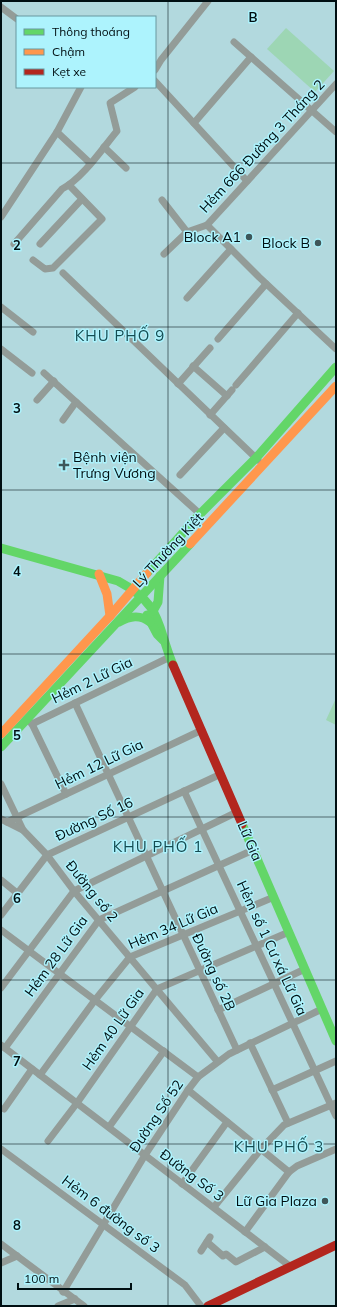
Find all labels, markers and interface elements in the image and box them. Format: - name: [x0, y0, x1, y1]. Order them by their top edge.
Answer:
- text: B: [249, 9, 258, 25]
- legend: [16, 16, 156, 88]
- text: Thông thoáng: [52, 24, 130, 39]
- text: Chậm: [52, 44, 85, 59]
- text: Kẹt xe: [52, 64, 86, 79]
- street label: Hẻm 666 Đường 3 Tháng 2: [195, 76, 329, 216]
- place label: Block A1: [184, 228, 241, 246]
- marker: Block A1: [244, 232, 254, 242]
- place label: Block B: [262, 234, 310, 252]
- text: 2: [13, 237, 21, 253]
- marker: Block B: [313, 238, 323, 248]
- district label: KHU PHỐ 9: [75, 325, 165, 345]
- text: 3: [13, 400, 21, 416]
- place label: Bệnh viện Trưng Vương: [73, 448, 156, 482]
- marker: Bệnh viện Trưng Vương: [58, 459, 70, 471]
- street label: Lý Thường Kiệt: [129, 509, 207, 591]
- text: 4: [13, 563, 21, 579]
- street label: Hẻm 2 Lữ Gia: [49, 653, 135, 707]
- text: 5: [13, 727, 21, 743]
- street label: Hẻm 12 Lữ Gia: [52, 735, 146, 793]
- street label: Đường Số 16: [52, 793, 136, 845]
- street label: Lữ Gia: [234, 819, 266, 863]
- district label: KHU PHỐ 1: [113, 836, 203, 856]
- street label: Đường số 2: [62, 857, 122, 925]
- street label: Hẻm số 1 Cư xá Lữ Gia: [233, 878, 311, 1018]
- text: 6: [13, 890, 21, 906]
- street label: Hẻm 34 Lữ Gia: [125, 899, 221, 953]
- street label: Hẻm 28 Lữ Gia: [21, 912, 91, 1000]
- street label: Đường số 2B: [188, 930, 240, 1014]
- street label: Hẻm 40 Lữ Gia: [78, 985, 148, 1073]
- text: 7: [13, 1053, 21, 1069]
- street label: Đường Số 52: [125, 1076, 187, 1156]
- district label: KHU PHỐ 3: [234, 1136, 324, 1156]
- street label: Đường Số 3: [156, 1145, 228, 1205]
- street label: Hẻm 6 đường số 3: [58, 1171, 164, 1257]
- place label: Lữ Gia Plaza: [236, 1192, 317, 1210]
- marker: Lữ Gia Plaza: [320, 1196, 330, 1206]
- text: 8: [13, 1217, 21, 1233]
- scale bar: [18, 1265, 131, 1291]
- text: 100 m: [24, 1271, 59, 1286]

